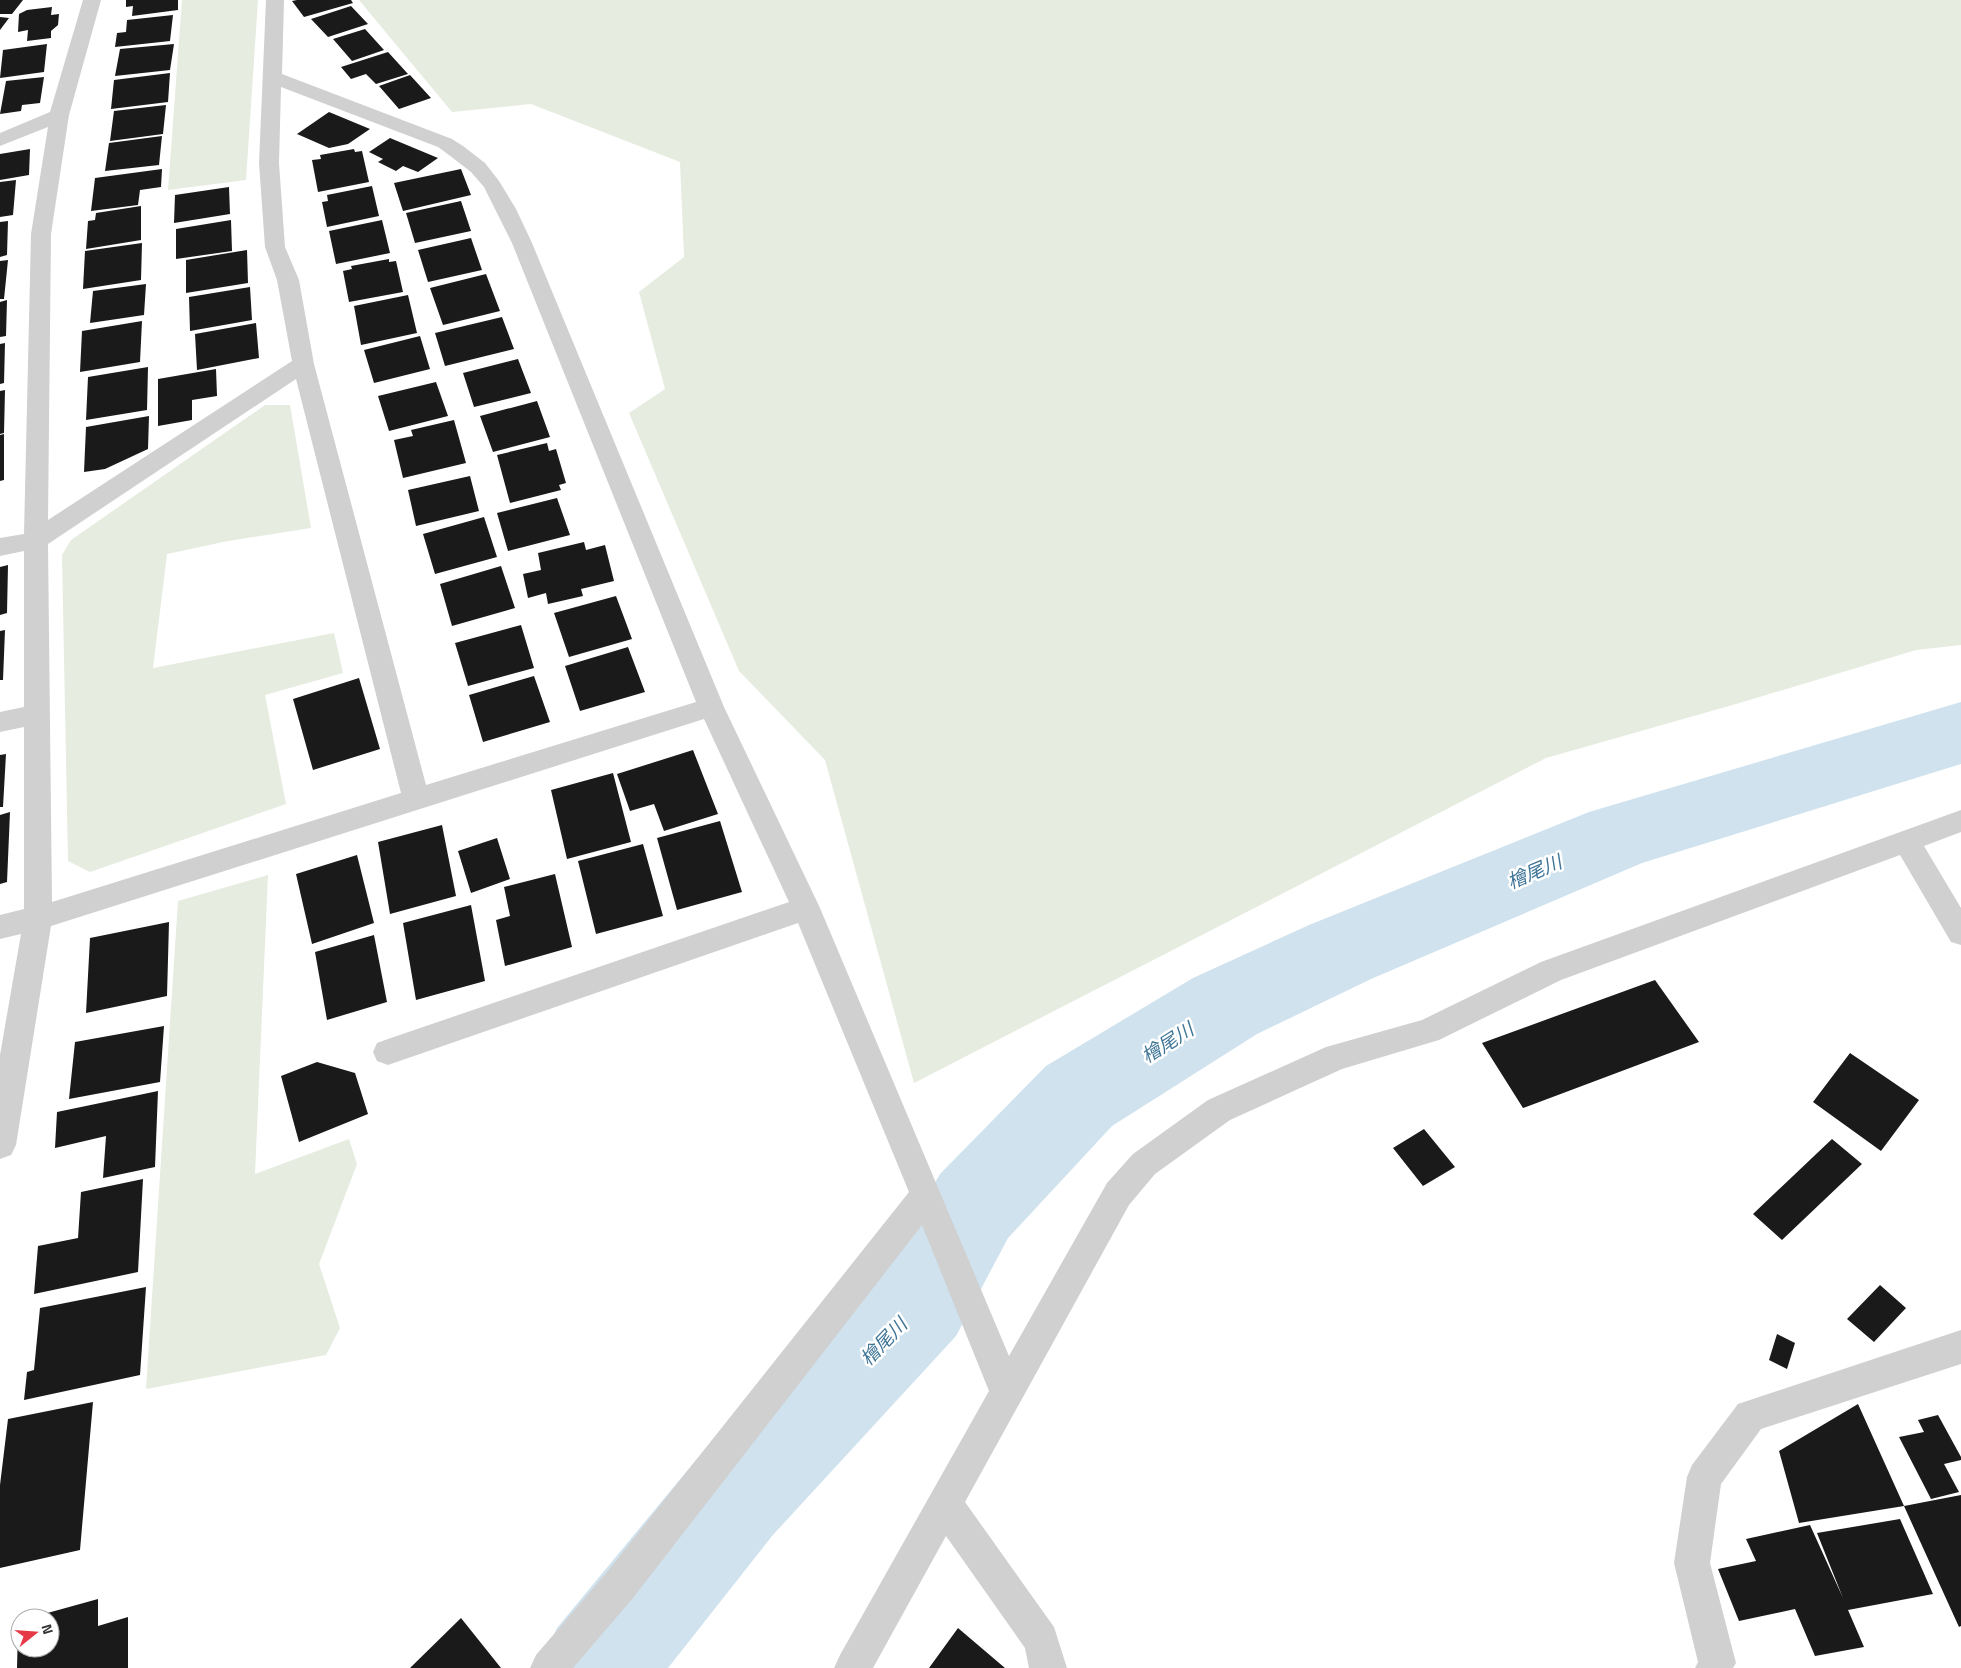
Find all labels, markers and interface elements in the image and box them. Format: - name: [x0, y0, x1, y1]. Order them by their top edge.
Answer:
- water label: 檜尾川: [1502, 846, 1568, 895]
- water label: 檜尾川: [1135, 1014, 1201, 1069]
- water label: 檜尾川: [853, 1309, 915, 1372]
- north arrow: [10, 1608, 60, 1658]
- text: N: [36, 1621, 59, 1637]

